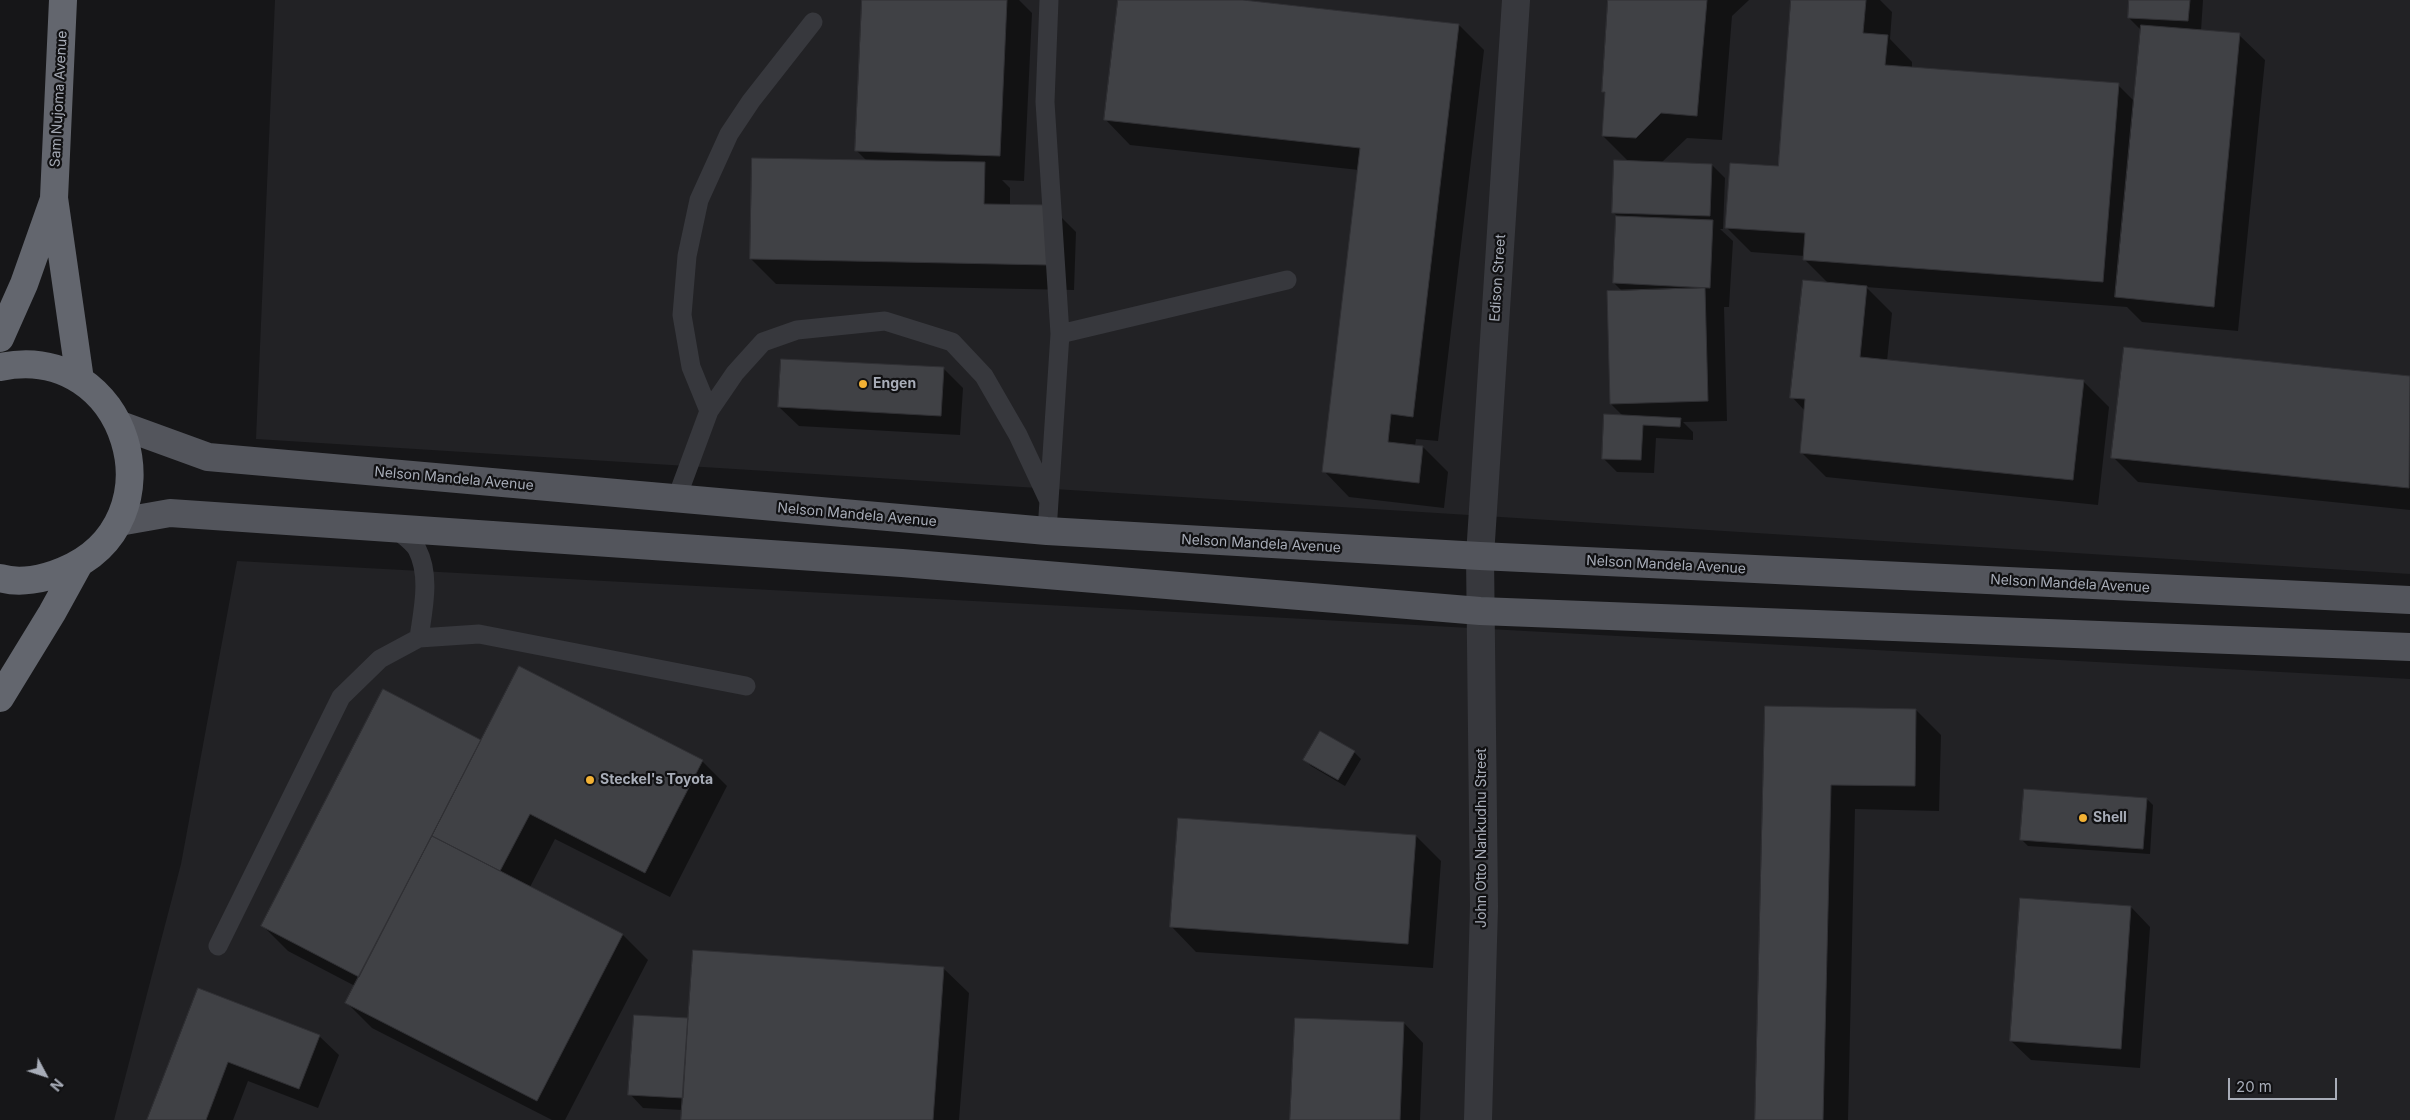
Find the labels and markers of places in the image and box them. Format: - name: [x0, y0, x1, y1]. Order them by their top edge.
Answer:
- place label: Engen: [873, 376, 916, 392]
- marker: Engen: [857, 378, 869, 390]
- place label: Steckel's Toyota: [600, 772, 713, 788]
- marker: Steckel's Toyota: [584, 774, 596, 786]
- place label: Shell: [2093, 810, 2127, 826]
- marker: Shell: [2077, 812, 2089, 824]

